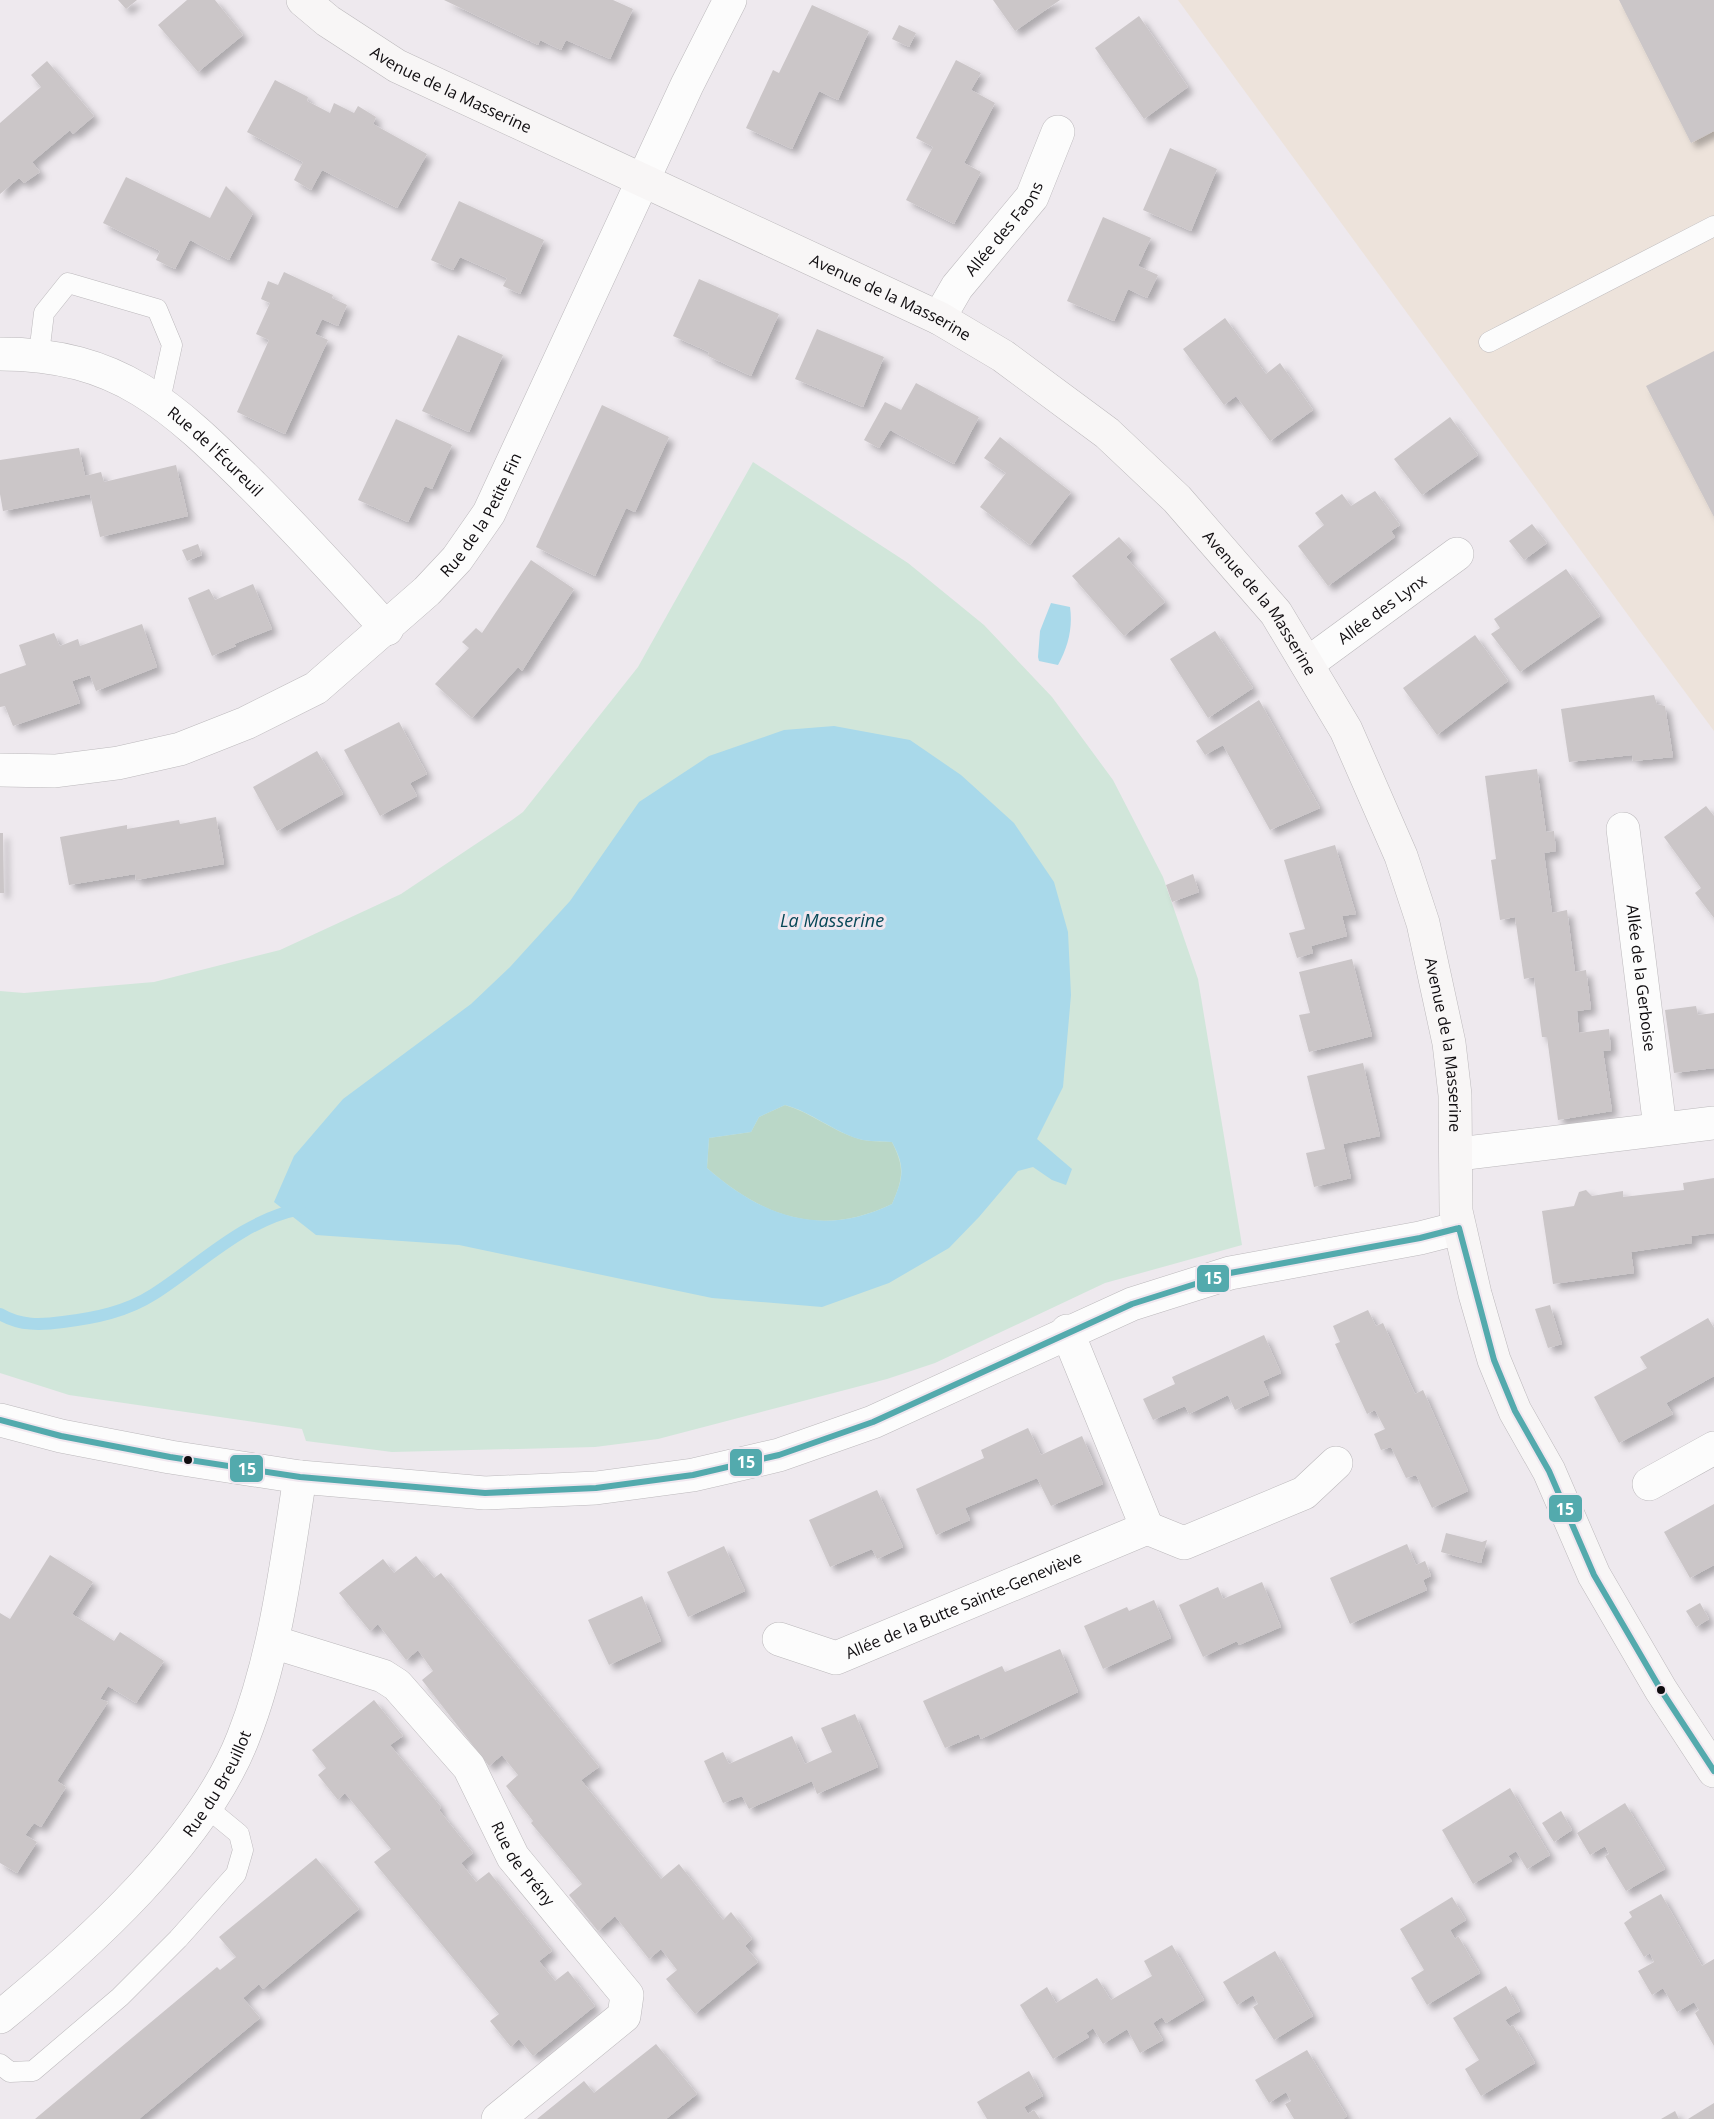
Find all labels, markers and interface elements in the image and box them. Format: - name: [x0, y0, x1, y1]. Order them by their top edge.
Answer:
- street label: Avenue de la Masserine: [366, 41, 535, 138]
- street label: Allée des Faons: [960, 178, 1048, 281]
- street label: Avenue de la Masserine: [806, 249, 975, 346]
- street label: Rue de l'Écureuil: [163, 401, 268, 501]
- street label: Rue de la Petite Fin: [435, 449, 526, 582]
- street label: Avenue de la Masserine: [1198, 526, 1322, 679]
- street label: Allée des Lynx: [1333, 569, 1432, 649]
- street label: Allée de la Gerboise: [1621, 903, 1661, 1052]
- water label: La Masserine: [780, 908, 884, 932]
- street label: Avenue de la Masserine: [1420, 955, 1466, 1132]
- line badge: 15: [1196, 1264, 1230, 1293]
- text: 15: [1204, 1267, 1222, 1289]
- line badge: 15: [729, 1448, 763, 1477]
- text: 15: [737, 1451, 755, 1473]
- unlabelled marker: [182, 1454, 194, 1466]
- line badge: 15: [229, 1454, 264, 1483]
- text: 15: [238, 1458, 256, 1480]
- line badge: 15: [1548, 1494, 1583, 1523]
- text: 15: [1556, 1498, 1574, 1520]
- street label: Allée de la Butte Sainte-Geneviève: [842, 1546, 1085, 1664]
- unlabelled marker: [1655, 1684, 1667, 1696]
- street label: Rue du Breuillot: [177, 1727, 256, 1841]
- street label: Rue de Prény: [486, 1818, 561, 1911]

